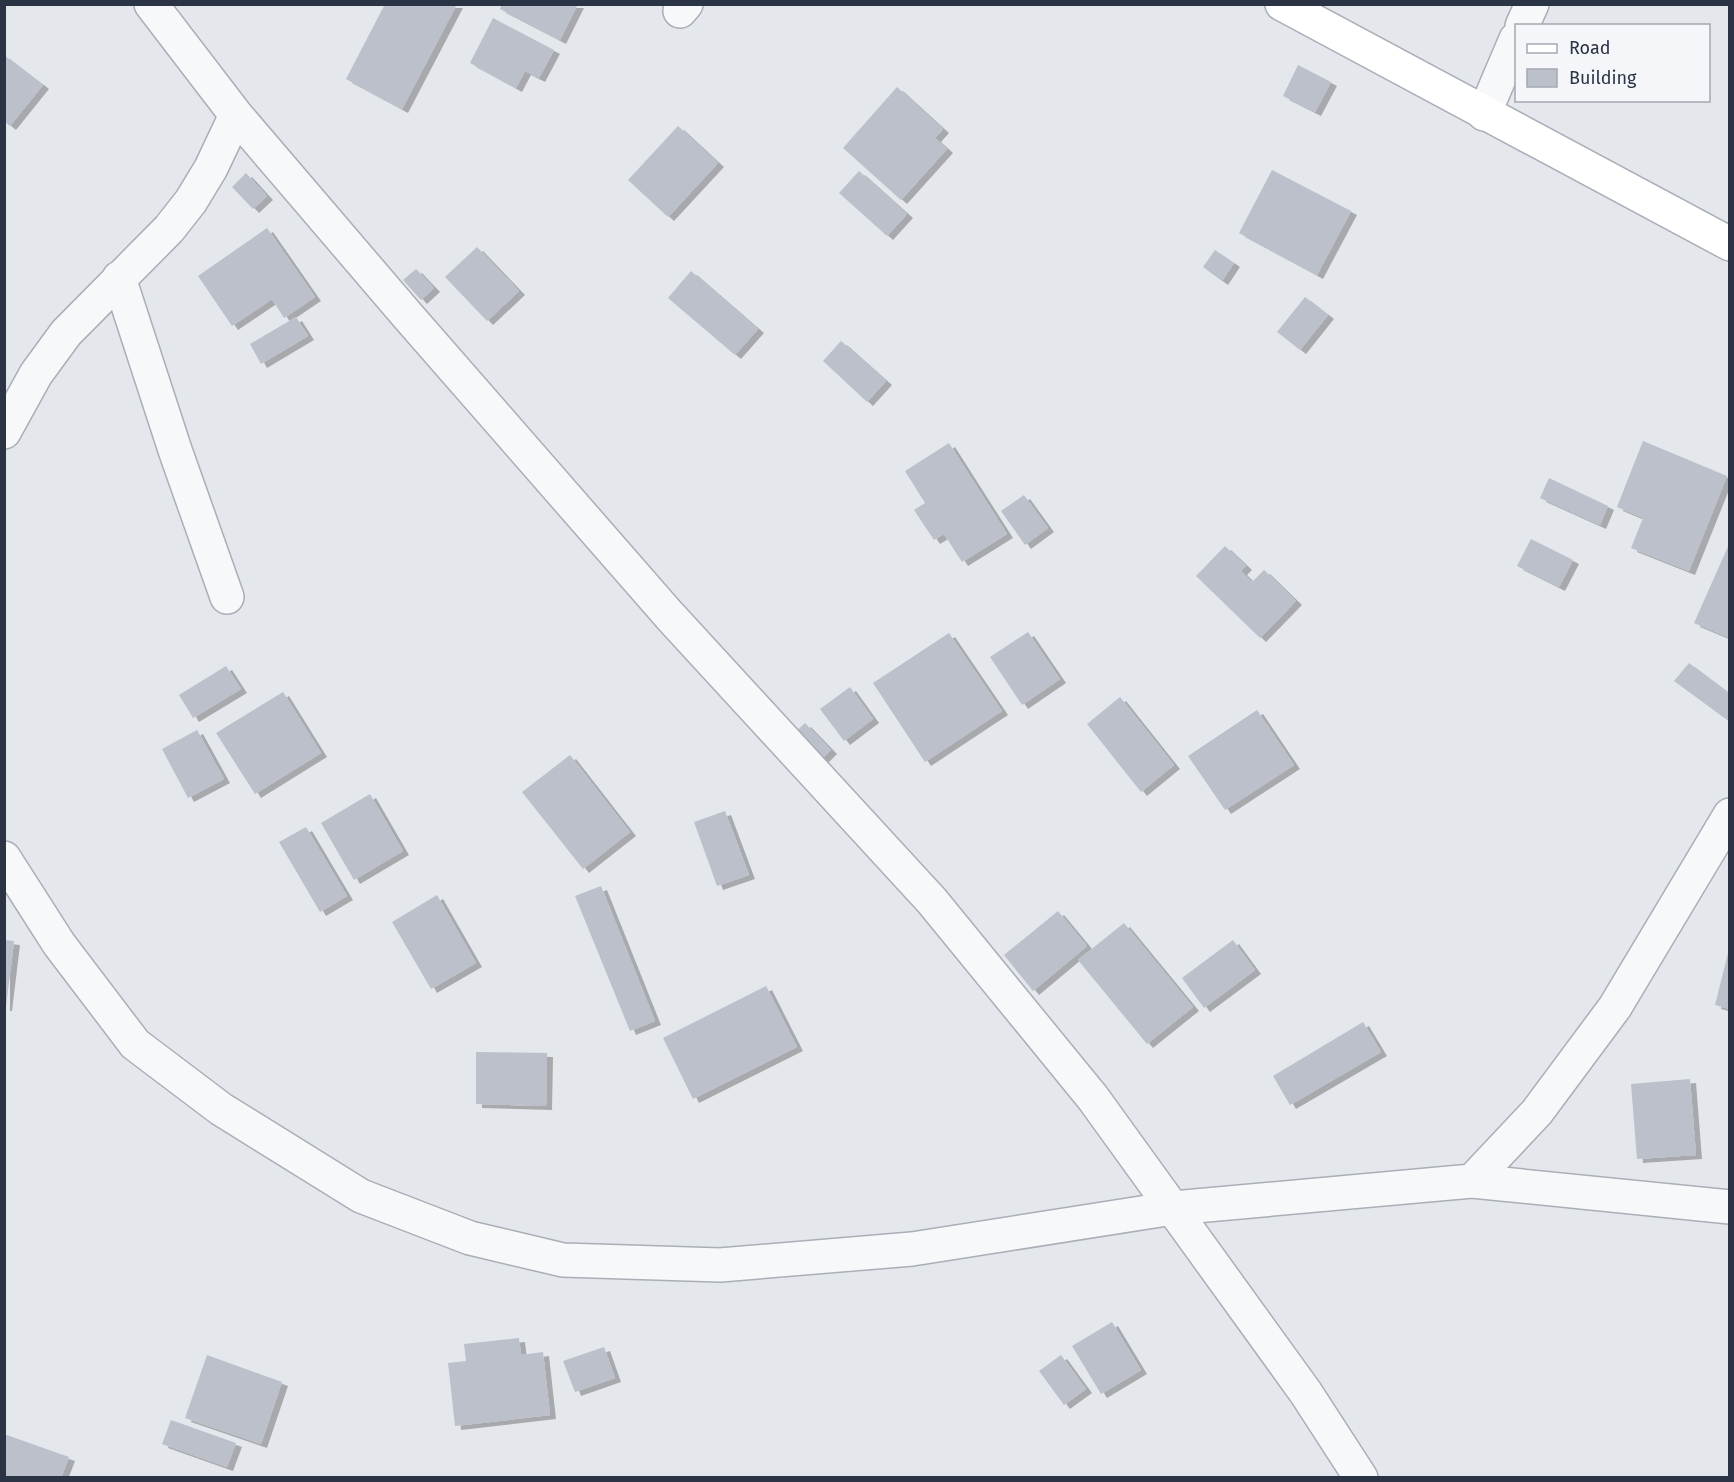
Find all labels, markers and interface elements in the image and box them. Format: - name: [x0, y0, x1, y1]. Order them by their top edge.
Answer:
- legend: [1515, 24, 1710, 102]
- text: Road: [1569, 37, 1611, 59]
- text: Building: [1569, 67, 1637, 89]

